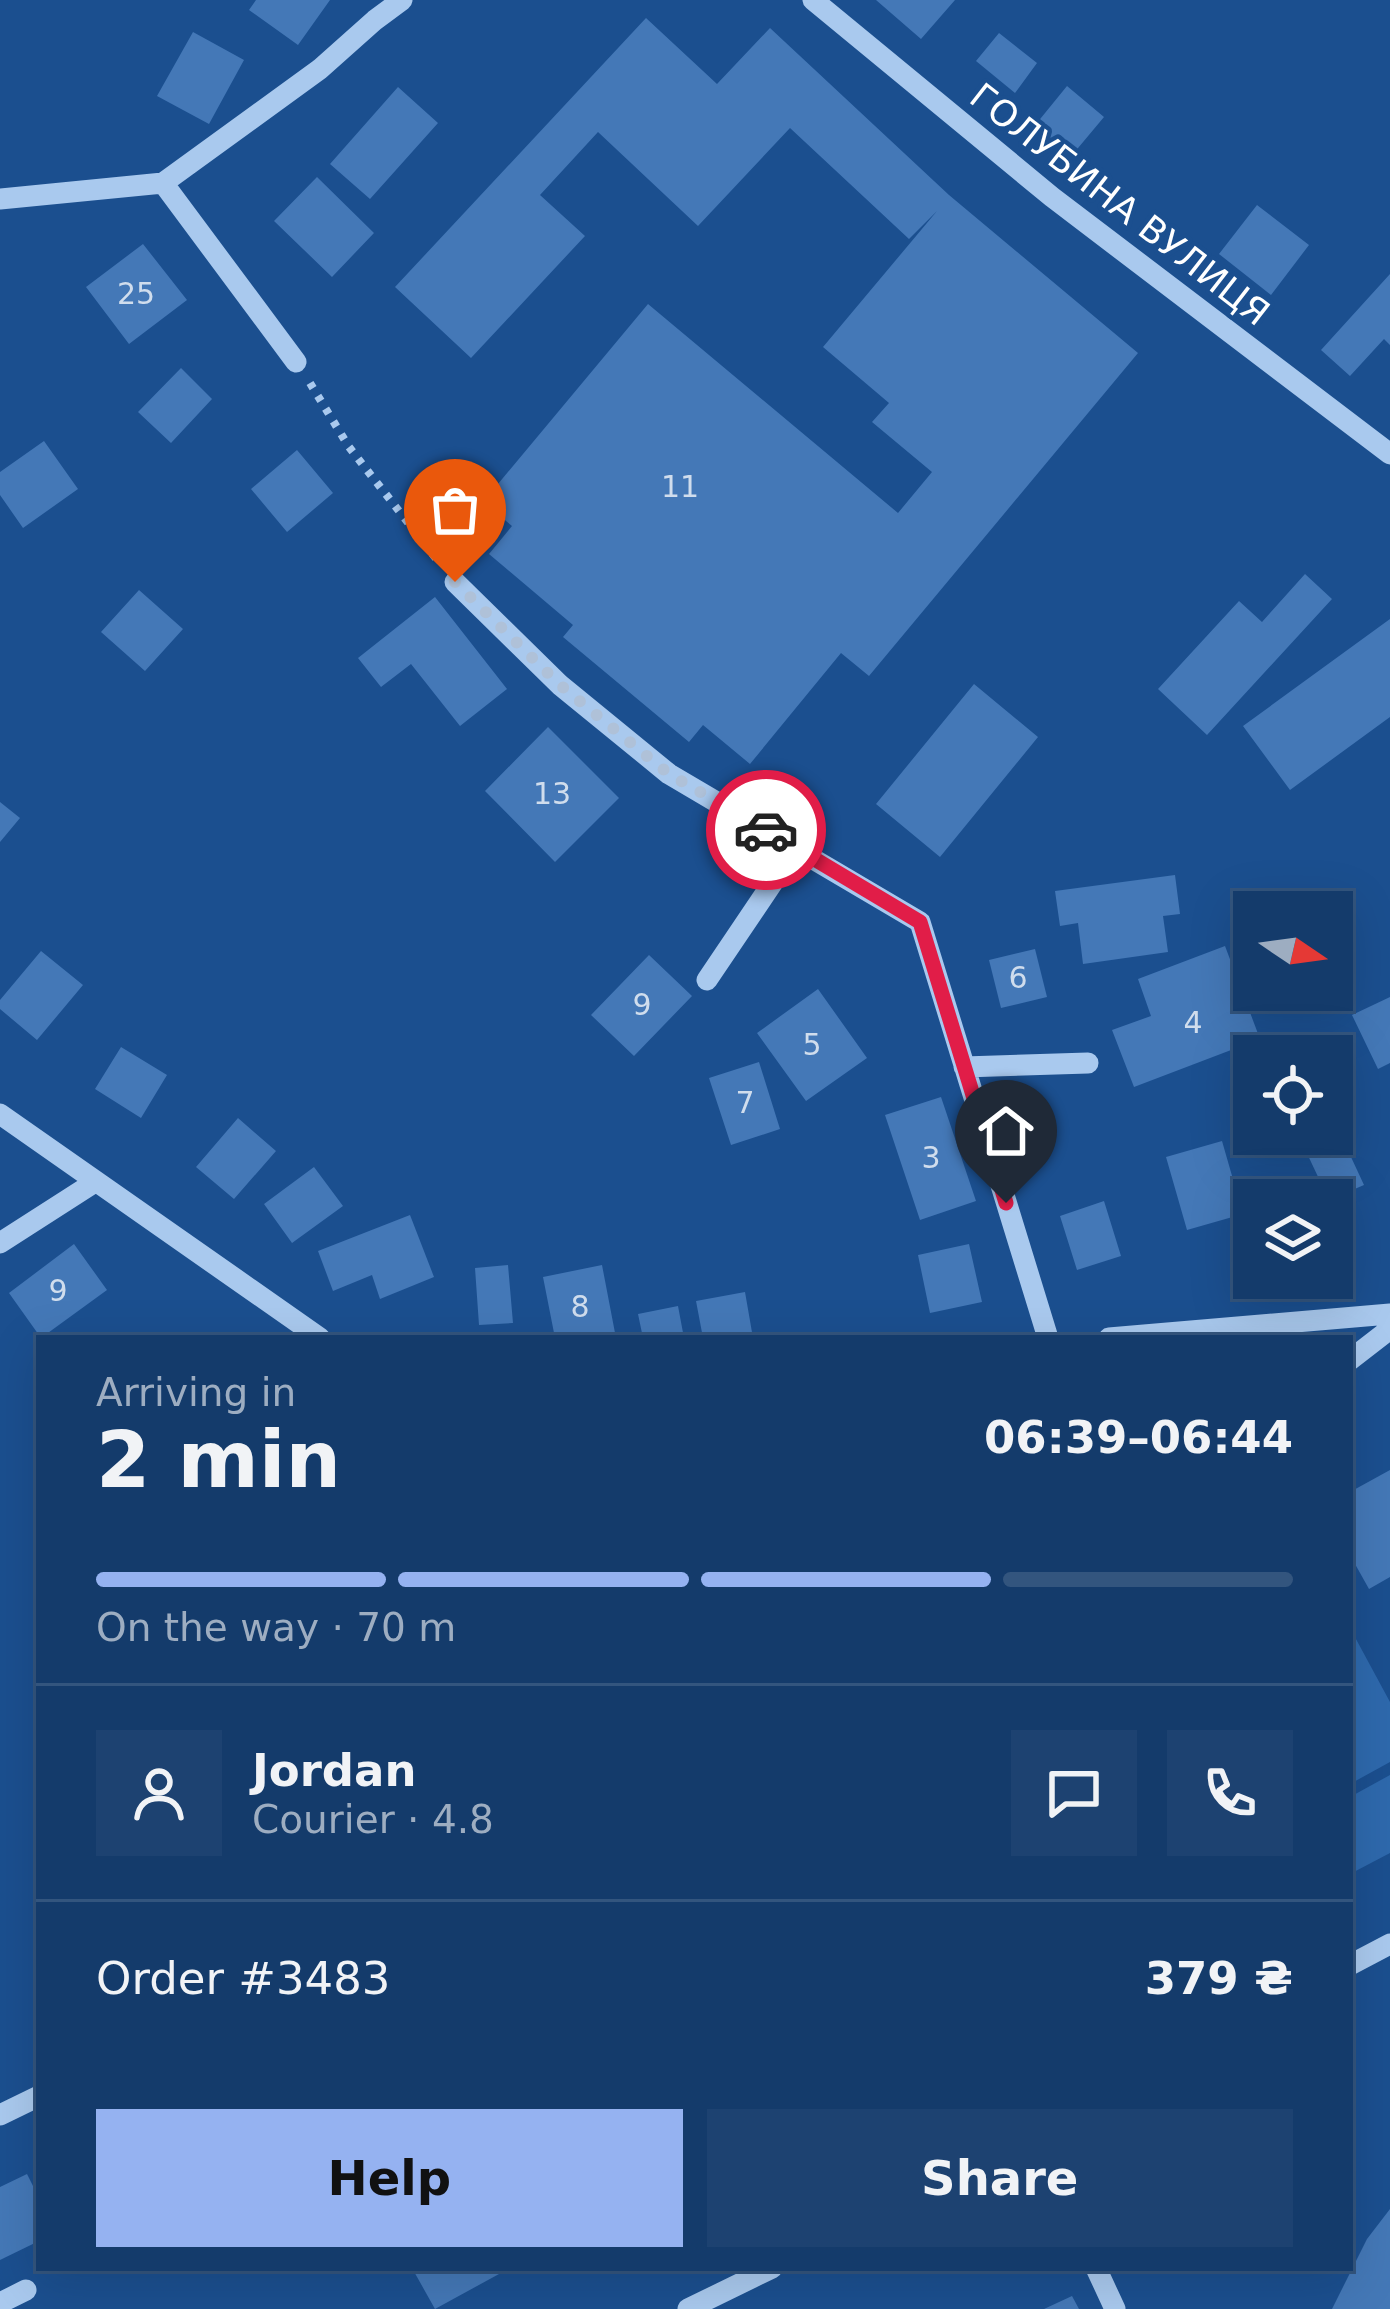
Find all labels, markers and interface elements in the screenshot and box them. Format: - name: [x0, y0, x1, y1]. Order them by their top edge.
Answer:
- street label: ГОЛУБИНА ВУЛИЦЯ: [962, 75, 1277, 334]
- house number: 25: [117, 276, 155, 311]
- pin: [404, 459, 506, 582]
- house number: 11: [661, 469, 699, 504]
- icon: bag: [422, 477, 488, 543]
- courier: [706, 770, 826, 890]
- house number: 13: [533, 776, 571, 811]
- icon: car: [733, 797, 799, 863]
- north arrow: [1233, 891, 1353, 1011]
- map controls: [1233, 891, 1353, 1299]
- house number: 6: [1008, 960, 1028, 995]
- house number: 9: [632, 987, 652, 1022]
- house number: 4: [1183, 1005, 1203, 1040]
- house number: 5: [802, 1027, 822, 1062]
- button: locate: [1233, 1035, 1353, 1155]
- pin: [955, 1080, 1057, 1203]
- house number: 7: [735, 1085, 755, 1120]
- icon: home: [973, 1098, 1039, 1164]
- house number: 3: [921, 1140, 941, 1175]
- button: layers: [1233, 1179, 1353, 1299]
- house number: 9: [48, 1273, 68, 1308]
- house number: 8: [570, 1289, 590, 1324]
- text: Arriving in: [96, 1370, 296, 1415]
- text: 06:39–06:44: [984, 1411, 1293, 1464]
- text: 2 min: [96, 1415, 341, 1505]
- text: On the way · 70 m: [96, 1605, 456, 1650]
- button: person: [96, 1730, 222, 1856]
- button: chat: [1011, 1730, 1137, 1856]
- button: phone: [1167, 1730, 1293, 1856]
- text: Jordan: [252, 1744, 416, 1797]
- text: Courier · 4.8: [252, 1797, 494, 1842]
- text: Order #3483: [96, 1952, 390, 2005]
- text: 379 ₴: [1145, 1952, 1293, 2005]
- button: Help: [96, 2109, 683, 2247]
- button: Share: [707, 2109, 1293, 2247]

